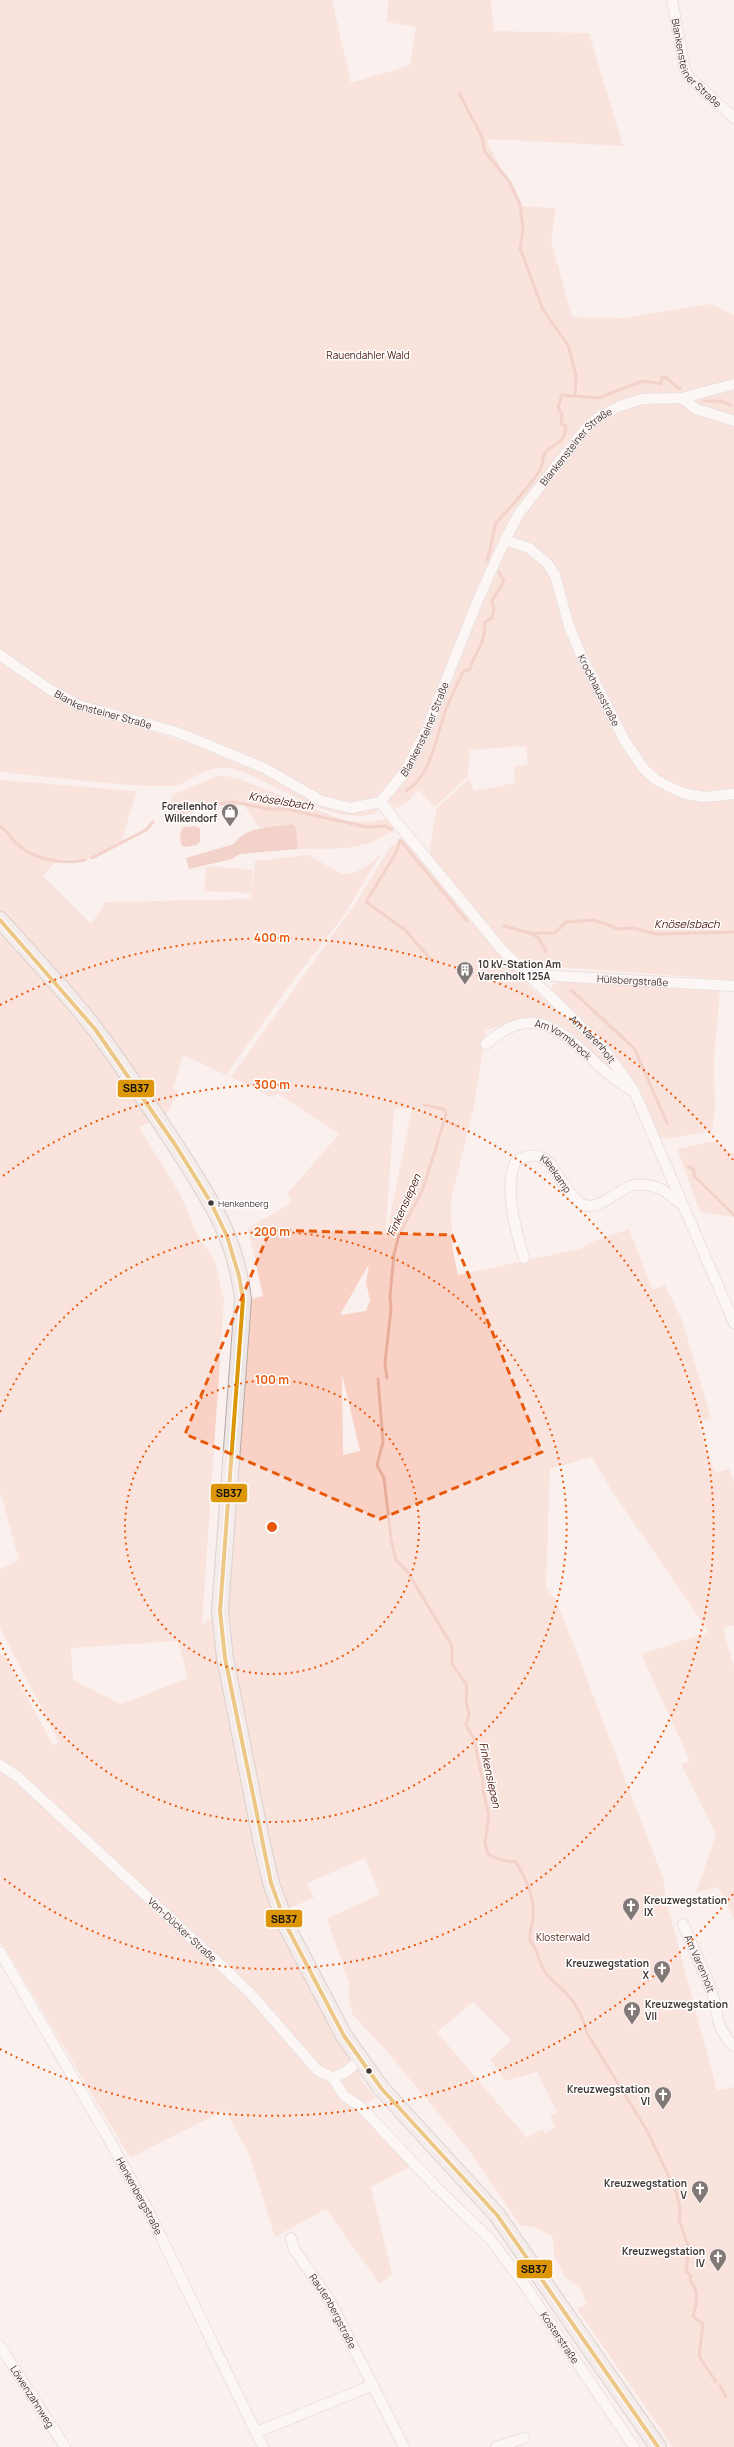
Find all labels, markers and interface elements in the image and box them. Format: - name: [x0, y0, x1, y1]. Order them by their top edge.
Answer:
- street label: Blankensteiner Straße: [669, 17, 725, 110]
- park label: Rauendahler Wald: [326, 348, 410, 362]
- street label: Blankensteiner Straße: [536, 404, 614, 488]
- street label: Krockhausstraße: [575, 652, 623, 729]
- street label: Blankensteiner Straße: [397, 680, 452, 779]
- street label: Blankensteiner Straße: [52, 686, 154, 732]
- water label: Knöselsbach: [248, 788, 315, 813]
- place label: Forellenhof Wilkendorf: [162, 799, 217, 825]
- shop icon: Forellenhof Wilkendorf: [220, 802, 240, 827]
- water label: Knöselsbach: [654, 916, 720, 931]
- text: 400 m: [254, 929, 290, 946]
- place label: 10 kV-Station Am Varenholt 125A: [478, 957, 561, 983]
- building icon: 10 kV-Station Am Varenholt 125A: [455, 960, 475, 985]
- street label: Hülsbergstraße: [596, 971, 669, 989]
- street label: Am Varenholt: [567, 1012, 619, 1066]
- street label: Am Vormbrock: [534, 1016, 596, 1063]
- text: 300 m: [254, 1076, 290, 1093]
- line badge: SB37: [117, 1079, 155, 1098]
- text: SB37: [123, 1080, 149, 1095]
- street label: Kleekamp: [538, 1151, 575, 1196]
- water label: Finkensiepen: [383, 1171, 424, 1238]
- place label: Henkenberg: [218, 1197, 268, 1210]
- marker: Henkenberg: [206, 1198, 216, 1208]
- text: 200 m: [254, 1223, 290, 1240]
- text: 100 m: [255, 1371, 289, 1388]
- line badge: SB37: [210, 1483, 248, 1503]
- text: SB37: [216, 1485, 242, 1500]
- centre of rings: [265, 1520, 279, 1534]
- water label: Finkensiepen: [476, 1741, 505, 1810]
- place label: Kreuzwegstation IX: [644, 1893, 727, 1919]
- street label: Von-Dücker-Straße: [145, 1894, 220, 1965]
- church icon: Kreuzwegstation IX: [621, 1896, 641, 1921]
- line badge: SB37: [265, 1909, 303, 1928]
- text: SB37: [271, 1911, 297, 1926]
- park label: Klosterwald: [536, 1930, 590, 1944]
- street label: Am Varenholt: [681, 1932, 718, 1994]
- place label: Kreuzwegstation X: [566, 1956, 649, 1982]
- church icon: Kreuzwegstation X: [652, 1959, 672, 1984]
- place label: Kreuzwegstation VII: [645, 1997, 728, 2023]
- church icon: Kreuzwegstation VII: [622, 2000, 642, 2025]
- unlabelled marker: [364, 2066, 374, 2076]
- place label: Kreuzwegstation VI: [567, 2082, 650, 2108]
- church icon: Kreuzwegstation VI: [653, 2085, 673, 2110]
- street label: Henkenbergstraße: [113, 2155, 166, 2237]
- place label: Kreuzwegstation V: [604, 2176, 688, 2202]
- church icon: Kreuzwegstation V: [690, 2179, 710, 2204]
- place label: Kreuzwegstation IV: [622, 2244, 706, 2270]
- church icon: Kreuzwegstation IV: [708, 2247, 728, 2272]
- line badge: SB37: [516, 2259, 553, 2279]
- text: SB37: [521, 2261, 547, 2276]
- street label: Rautenbergstraße: [306, 2271, 360, 2351]
- street label: Kosterstraße: [538, 2309, 583, 2366]
- street label: Löwenzahnweg: [7, 2363, 58, 2430]

